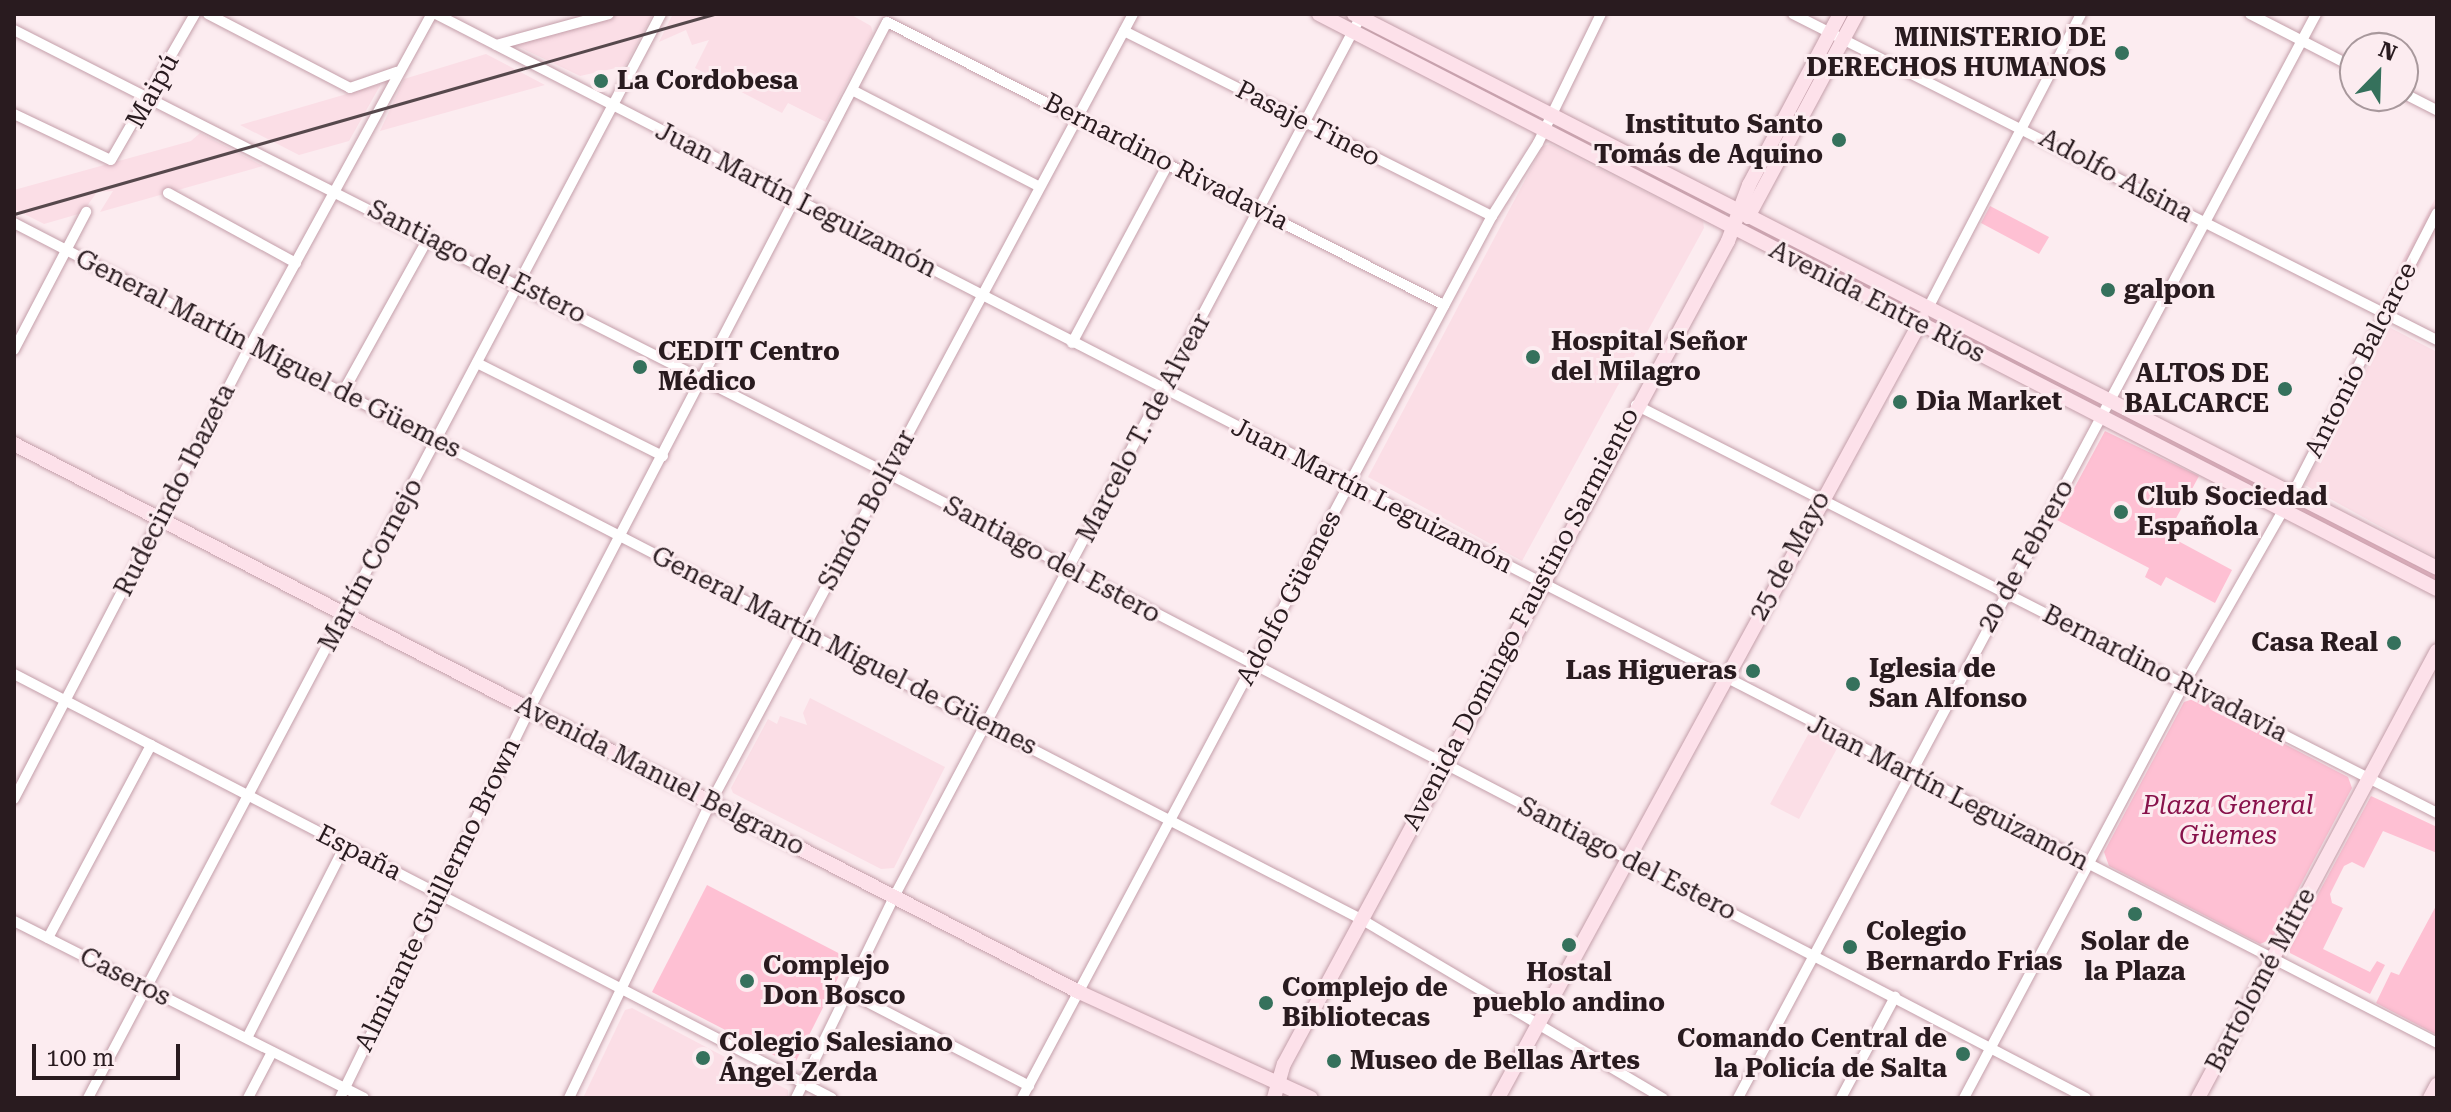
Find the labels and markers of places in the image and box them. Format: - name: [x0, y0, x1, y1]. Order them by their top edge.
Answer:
- place label: MINISTERIO DE DERECHOS HUMANOS: [1806, 22, 2106, 84]
- marker: MINISTERIO DE DERECHOS HUMANOS: [2113, 44, 2131, 62]
- place label: La Cordobesa: [617, 65, 798, 97]
- marker: La Cordobesa: [592, 72, 610, 90]
- place label: Instituto Santo Tomás de Aquino: [1594, 109, 1823, 170]
- marker: Instituto Santo Tomás de Aquino: [1830, 131, 1848, 149]
- place label: galpon: [2124, 274, 2215, 306]
- marker: galpon: [2099, 281, 2117, 299]
- place label: Hospital Señor del Milagro: [1551, 326, 1748, 388]
- place label: CEDIT Centro Médico: [658, 336, 840, 398]
- marker: Hospital Señor del Milagro: [1522, 346, 1544, 368]
- marker: CEDIT Centro Médico: [629, 356, 651, 378]
- place label: ALTOS DE BALCARCE: [2124, 358, 2269, 420]
- marker: ALTOS DE BALCARCE: [2276, 380, 2294, 398]
- place label: Dia Market: [1916, 386, 2062, 418]
- marker: Dia Market: [1891, 393, 1909, 411]
- place label: Club Sociedad Española: [2137, 481, 2328, 542]
- marker: Club Sociedad Española: [2112, 503, 2130, 521]
- place label: Casa Real: [2251, 627, 2378, 659]
- marker: Casa Real: [2385, 634, 2403, 652]
- place label: Iglesia de San Alfonso: [1869, 653, 2027, 714]
- place label: Las Higueras: [1565, 655, 1737, 687]
- marker: Las Higueras: [1744, 662, 1762, 680]
- marker: Iglesia de San Alfonso: [1844, 675, 1862, 693]
- marker: Solar de la Plaza: [2126, 905, 2144, 923]
- place label: Colegio Bernardo Frias: [1866, 916, 2063, 978]
- place label: Solar de la Plaza: [2081, 926, 2189, 988]
- marker: Hostal pueblo andino: [1560, 936, 1578, 954]
- marker: Colegio Bernardo Frias: [1841, 938, 1859, 956]
- place label: Complejo Don Bosco: [763, 950, 906, 1012]
- place label: Hostal pueblo andino: [1473, 957, 1665, 1018]
- marker: Complejo Don Bosco: [738, 972, 756, 990]
- place label: Complejo de Bibliotecas: [1282, 972, 1448, 1034]
- marker: Complejo de Bibliotecas: [1257, 994, 1275, 1012]
- place label: Comando Central de la Policía de Salta: [1677, 1023, 1947, 1084]
- place label: Colegio Salesiano Ángel Zerda: [719, 1027, 953, 1088]
- place label: Museo de Bellas Artes: [1350, 1045, 1640, 1077]
- marker: Comando Central de la Policía de Salta: [1954, 1045, 1972, 1063]
- marker: Colegio Salesiano Ángel Zerda: [694, 1049, 712, 1067]
- marker: Museo de Bellas Artes: [1325, 1052, 1343, 1070]

